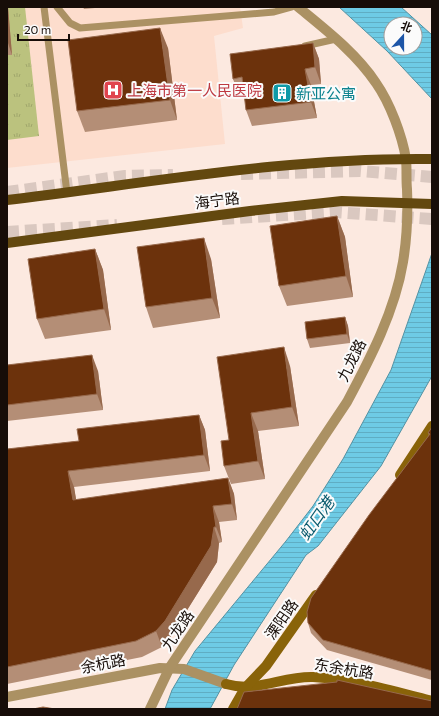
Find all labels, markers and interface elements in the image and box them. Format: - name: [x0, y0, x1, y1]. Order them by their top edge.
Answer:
- scale bar: [18, 16, 69, 42]
- north arrow: [383, 16, 423, 56]
- text: 北: [399, 18, 414, 34]
- text: 20 m: [24, 22, 51, 36]
- hospital icon: 上海市第一人民医院: [102, 79, 124, 101]
- place label: 上海市第一人民医院: [127, 81, 262, 99]
- building icon: 新亚公寓: [271, 82, 293, 104]
- place label: 新亚公寓: [296, 84, 356, 102]
- street label: 海宁路: [194, 188, 240, 212]
- street label: 九龙路: [333, 336, 369, 384]
- water label: 虹口港: [294, 491, 339, 543]
- street label: 溧阳路: [261, 595, 301, 643]
- street label: 九龙路: [157, 606, 197, 654]
- street label: 余杭路: [79, 650, 127, 676]
- street label: 东余杭路: [313, 654, 375, 682]

